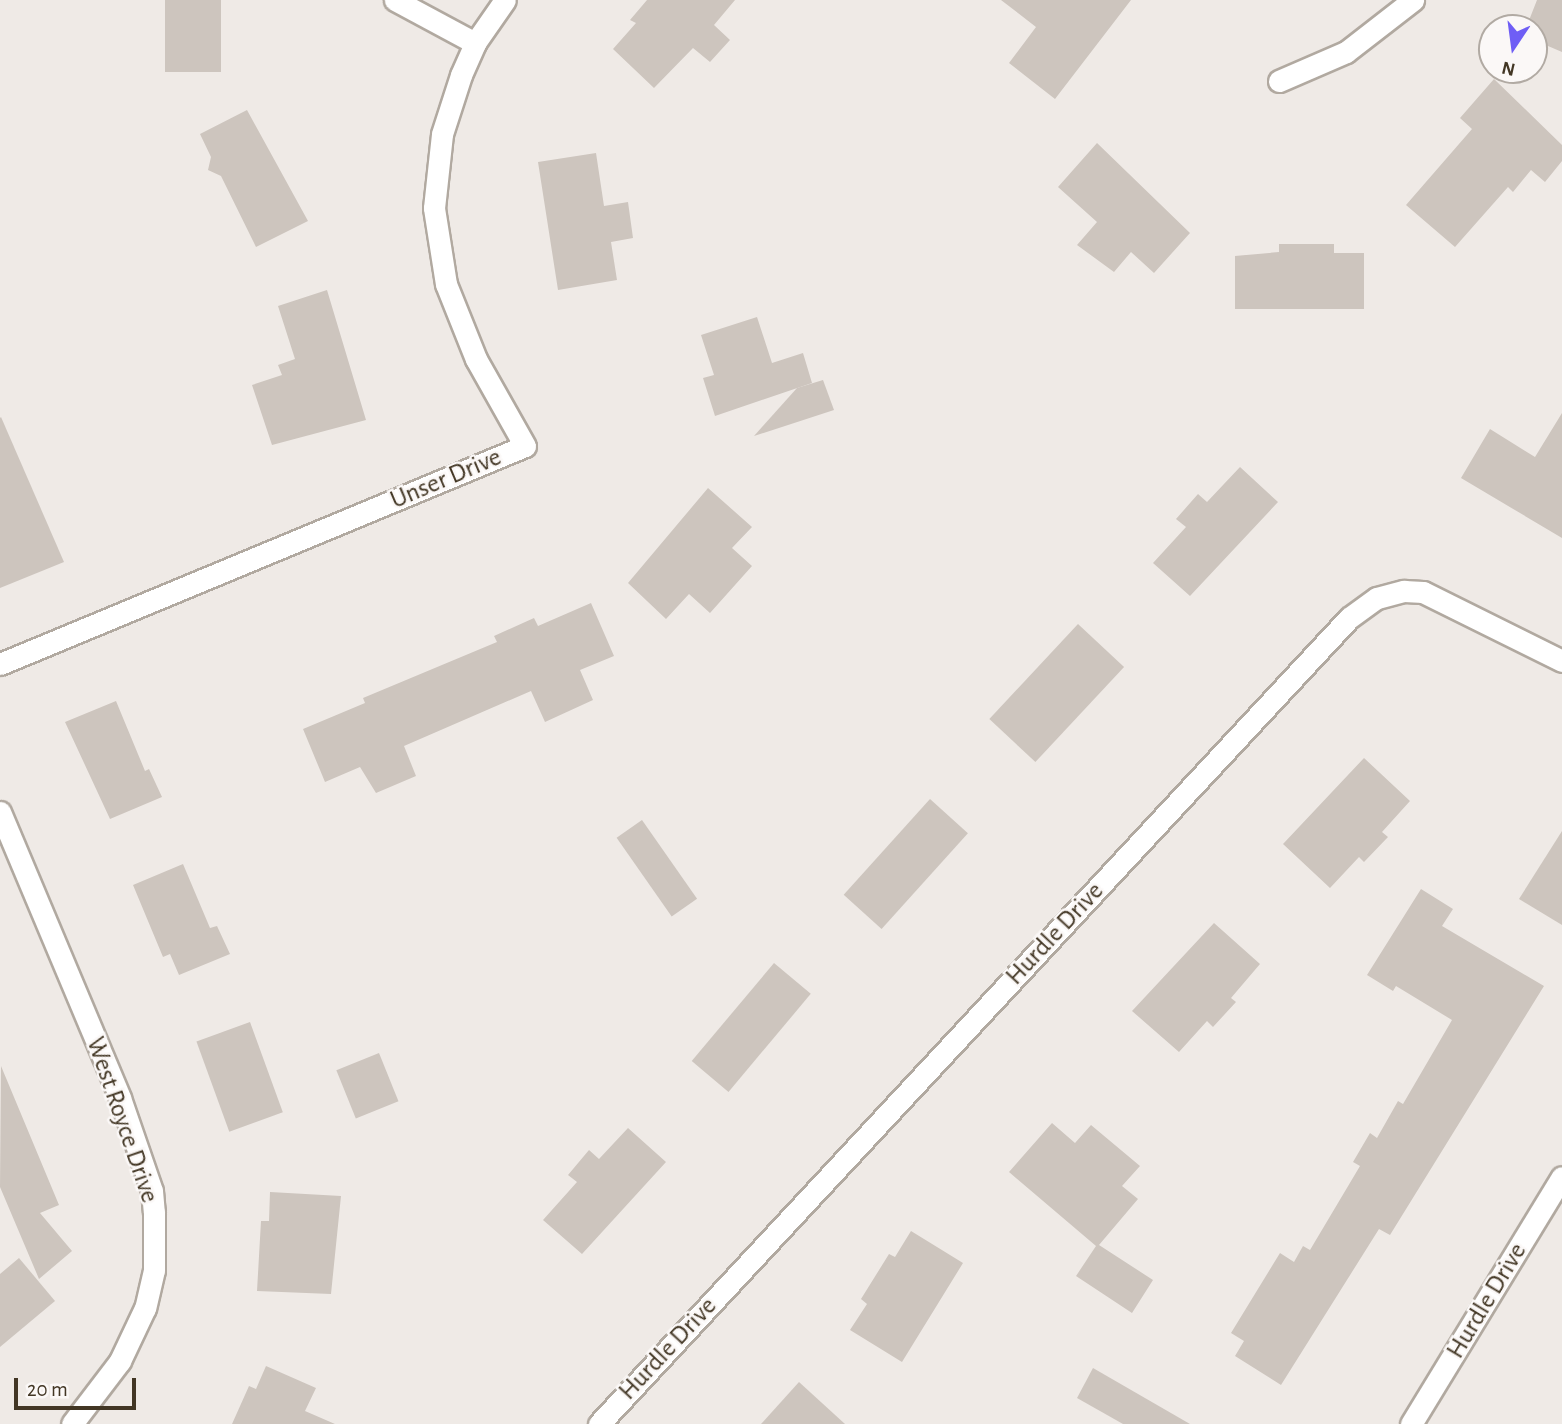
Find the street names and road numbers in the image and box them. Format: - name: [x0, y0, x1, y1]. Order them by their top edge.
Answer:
- street label: Unser Drive: [386, 442, 506, 516]
- street label: Hurdle Drive: [1000, 876, 1110, 992]
- street label: West Royce Drive: [79, 1033, 165, 1207]
- street label: Hurdle Drive: [1440, 1238, 1534, 1364]
- street label: Hurdle Drive: [613, 1291, 723, 1407]

